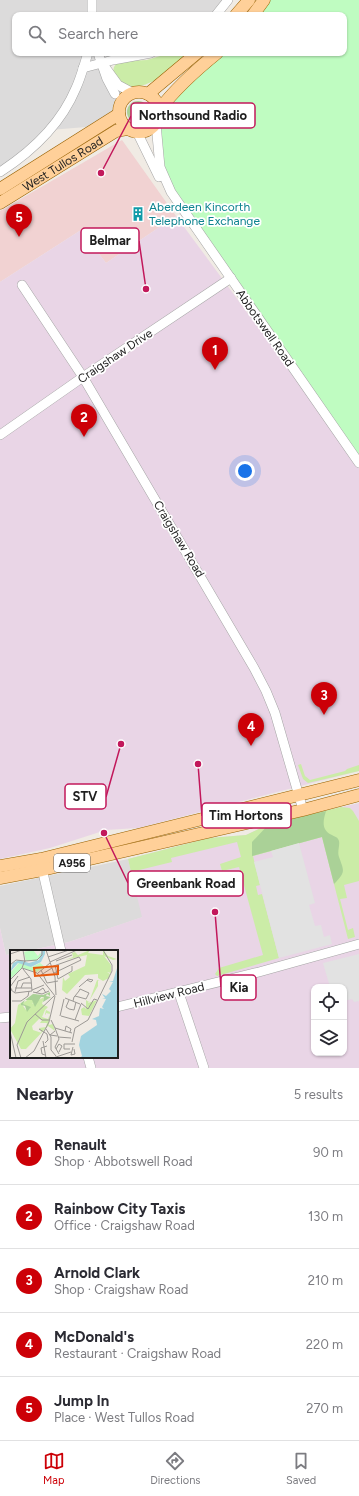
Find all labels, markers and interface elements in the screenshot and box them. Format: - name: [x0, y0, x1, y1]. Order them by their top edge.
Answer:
- search box: [12, 12, 347, 56]
- icon: search: [26, 23, 48, 45]
- text: Search here: [58, 25, 138, 43]
- callout: Northsound Radio: [131, 103, 255, 128]
- text: Northsound Radio: [139, 108, 248, 123]
- street label: West Tullos Road: [20, 134, 106, 194]
- place label: Aberdeen Kincorth Telephone Exchange: [149, 200, 260, 228]
- pin: 5: [6, 204, 32, 237]
- building icon: Aberdeen Kincorth Telephone Exchange: [130, 206, 146, 222]
- callout: Belmar: [81, 228, 139, 253]
- text: Belmar: [89, 233, 131, 248]
- street label: Abbotswell Road: [233, 287, 297, 369]
- street label: Craigshaw Drive: [75, 326, 155, 386]
- pin: 1: [202, 337, 228, 370]
- pin: 2: [71, 404, 97, 437]
- your location: [235, 461, 255, 481]
- street label: Craigshaw Road: [151, 498, 207, 580]
- pin: 3: [311, 682, 337, 715]
- pin: 4: [238, 713, 264, 746]
- callout: STV: [65, 784, 106, 809]
- text: STV: [73, 789, 98, 804]
- callout: Tim Hortons: [202, 803, 291, 828]
- text: Tim Hortons: [209, 808, 283, 823]
- road number: A956: [54, 854, 90, 872]
- callout: Greenbank Road: [128, 871, 243, 896]
- text: Greenbank Road: [136, 876, 236, 891]
- inset map: [10, 950, 118, 1058]
- callout: Kia: [221, 975, 256, 1000]
- street label: Hillview Road: [132, 979, 206, 1011]
- text: Kia: [230, 980, 249, 995]
- map controls: [311, 984, 347, 1056]
- button: locate: [311, 984, 347, 1020]
- button: layers: [311, 1020, 347, 1056]
- text: Nearby: [16, 1084, 74, 1104]
- text: 5 results: [294, 1087, 343, 1102]
- text: Renault: [54, 1136, 107, 1154]
- text: 1: [26, 1145, 32, 1160]
- text: 90 m: [313, 1145, 343, 1160]
- text: Shop · Abbotswell Road: [54, 1154, 193, 1169]
- text: Rainbow City Taxis: [54, 1200, 185, 1218]
- text: 2: [25, 1209, 33, 1224]
- text: 130 m: [308, 1209, 343, 1224]
- text: Office · Craigshaw Road: [54, 1218, 195, 1233]
- text: Arnold Clark: [54, 1264, 140, 1282]
- text: 3: [25, 1273, 33, 1288]
- text: 210 m: [308, 1273, 343, 1288]
- text: Shop · Craigshaw Road: [54, 1282, 188, 1297]
- text: McDonald's: [54, 1328, 134, 1346]
- text: 4: [25, 1337, 33, 1352]
- text: 220 m: [306, 1337, 343, 1352]
- text: Restaurant · Craigshaw Road: [54, 1346, 221, 1361]
- text: Jump In: [54, 1392, 109, 1410]
- text: 5: [25, 1401, 33, 1416]
- text: 270 m: [306, 1401, 343, 1416]
- text: Place · West Tullos Road: [54, 1410, 194, 1425]
- tab: Map: [43, 1450, 65, 1487]
- tab: Directions: [150, 1450, 200, 1487]
- tab: Saved: [286, 1450, 316, 1487]

